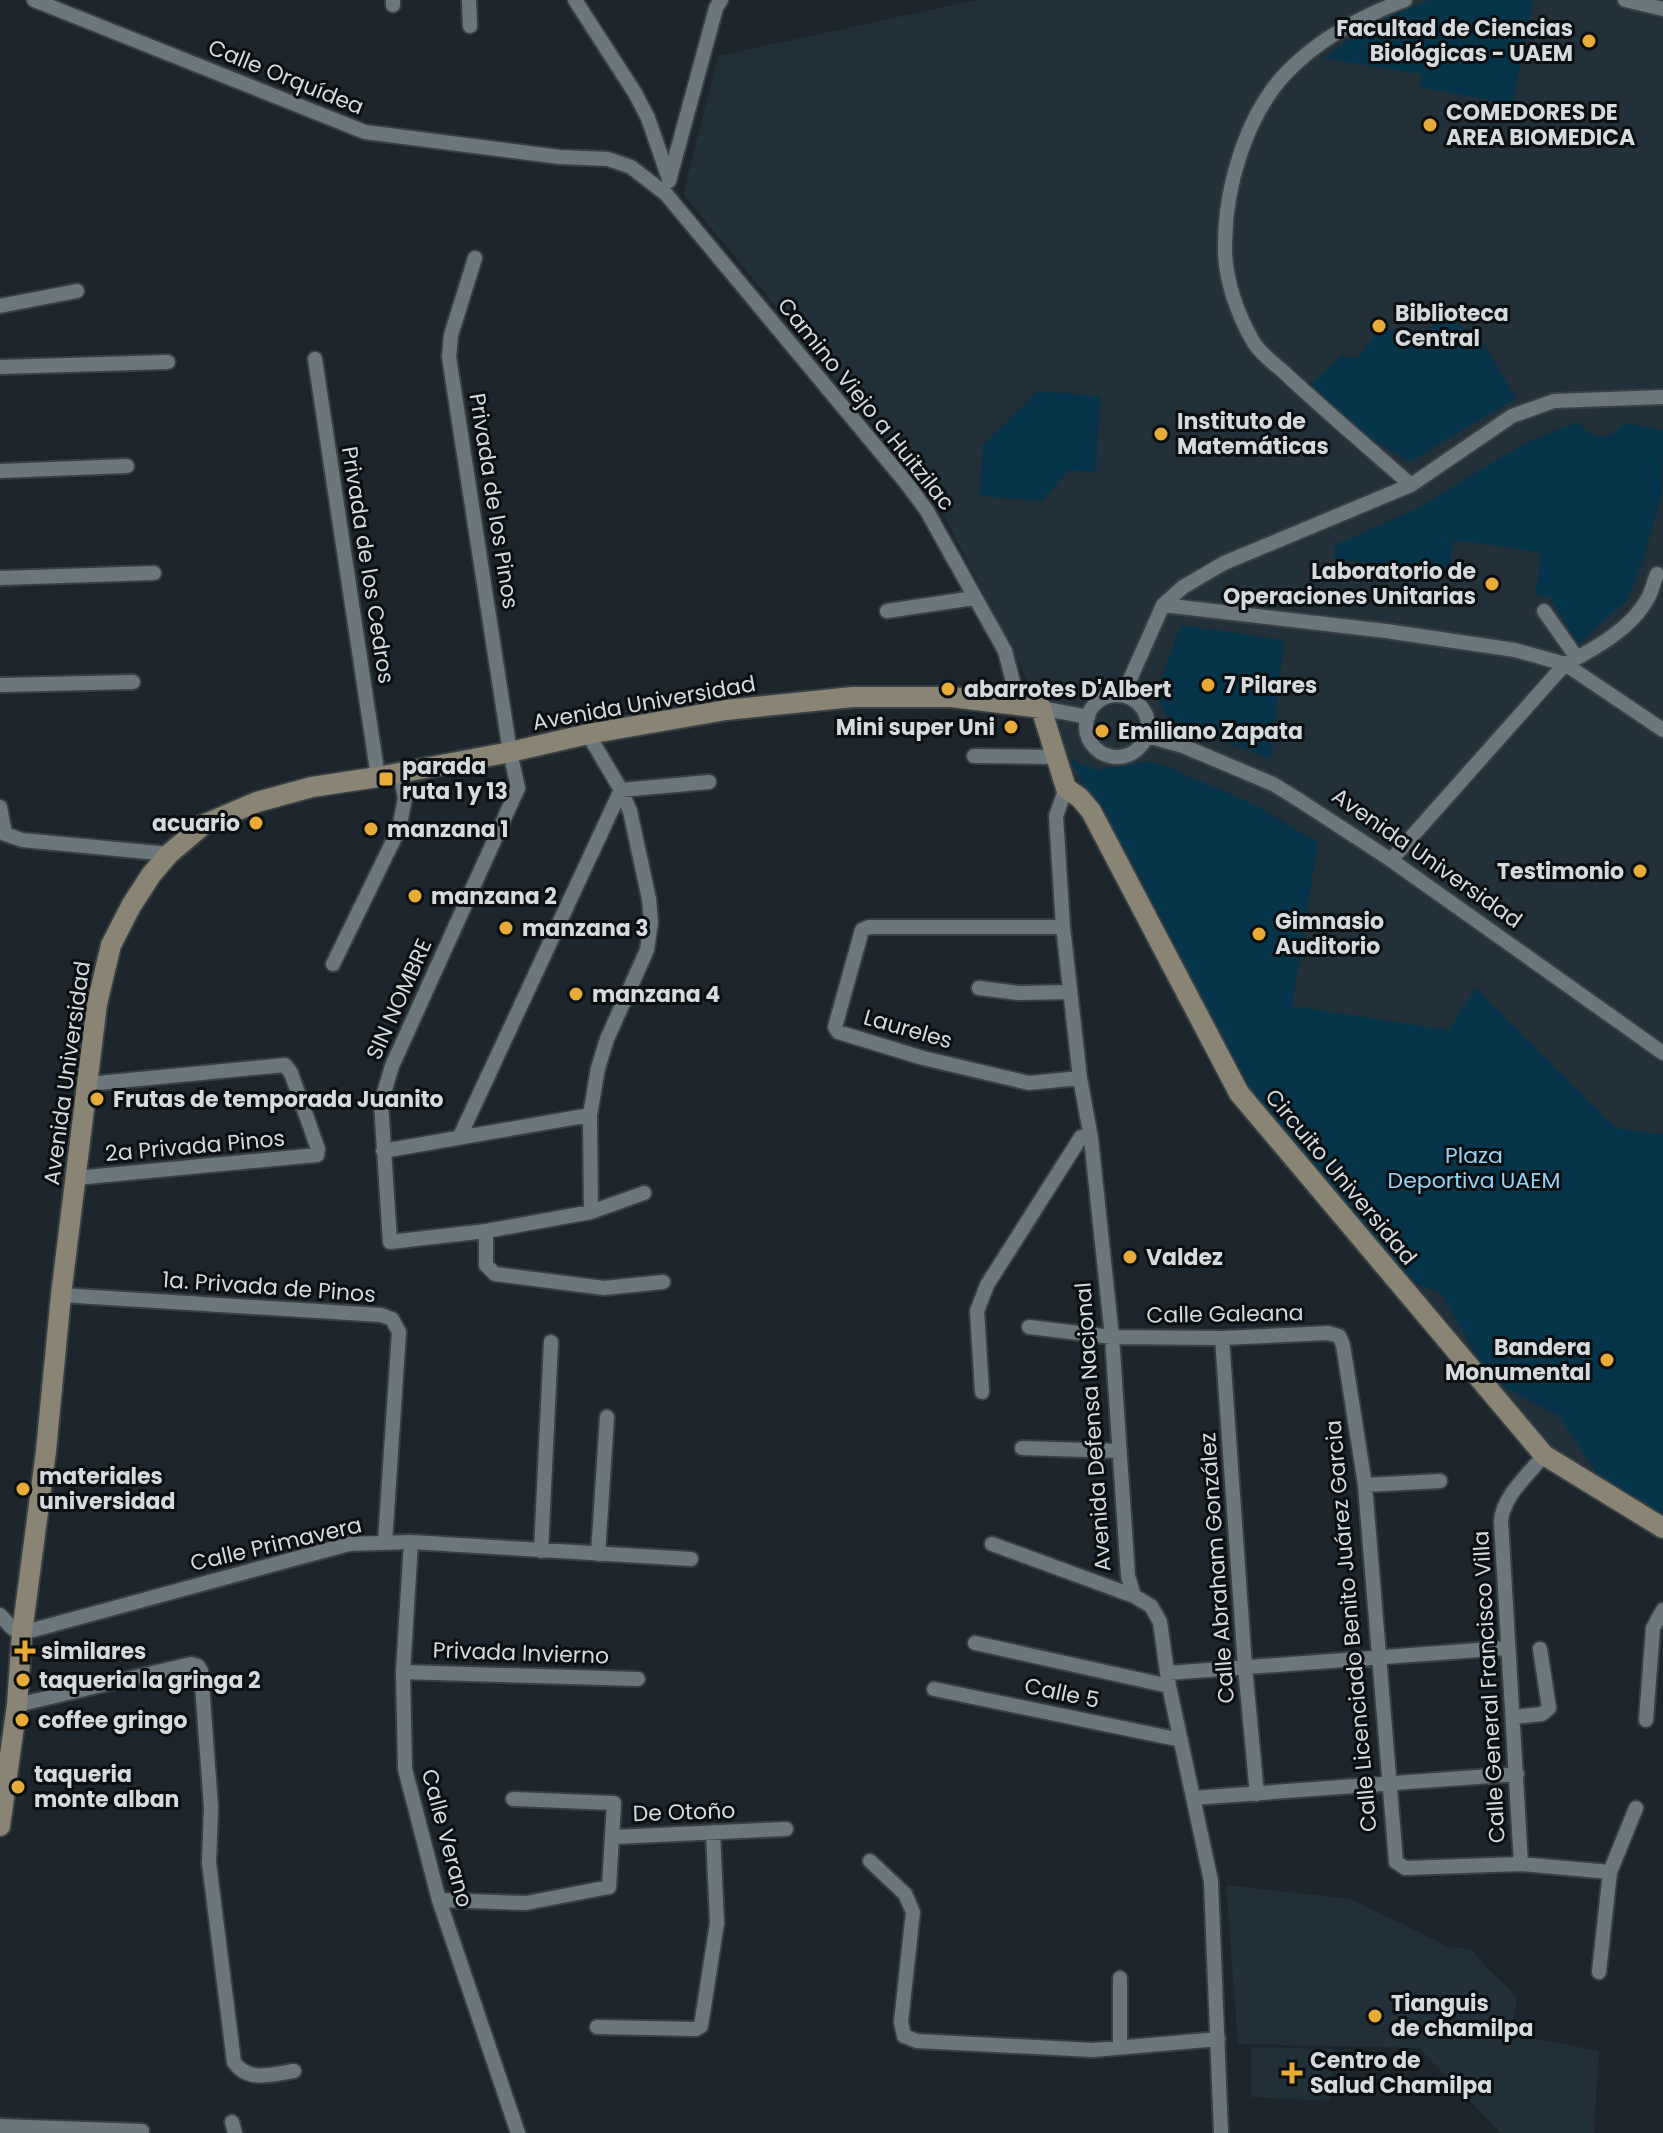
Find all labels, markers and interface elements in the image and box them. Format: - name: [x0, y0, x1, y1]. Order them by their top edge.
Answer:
- place label: Facultad de Ciencias Biológicas - UAEM: [1336, 13, 1573, 69]
- street label: Calle Orquídea: [203, 32, 369, 122]
- marker: Facultad de Ciencias Biológicas - UAEM: [1580, 32, 1598, 50]
- place label: COMEDORES DE AREA BIOMEDICA: [1446, 97, 1635, 153]
- marker: COMEDORES DE AREA BIOMEDICA: [1421, 116, 1439, 134]
- street label: Camino Viejo a Huitzilac: [770, 291, 962, 517]
- place label: Biblioteca Central: [1395, 298, 1509, 354]
- marker: Biblioteca Central: [1370, 317, 1388, 335]
- street label: Privada de los Pinos: [462, 391, 526, 611]
- place label: Instituto de Matemáticas: [1177, 406, 1329, 462]
- marker: Instituto de Matemáticas: [1152, 425, 1170, 443]
- street label: Privada de los Cedros: [334, 444, 402, 686]
- place label: Laboratorio de Operaciones Unitarias: [1223, 556, 1476, 612]
- marker: Laboratorio de Operaciones Unitarias: [1483, 575, 1501, 593]
- street label: Avenida Universidad: [530, 668, 758, 738]
- place label: 7 Pilares: [1224, 670, 1317, 701]
- place label: abarrotes D'Albert: [964, 674, 1172, 705]
- marker: 7 Pilares: [1199, 676, 1217, 694]
- marker: abarrotes D'Albert: [939, 680, 957, 698]
- place label: Mini super Uni: [836, 712, 995, 743]
- place label: Emiliano Zapata: [1118, 716, 1303, 747]
- marker: Mini super Uni: [1002, 718, 1020, 736]
- marker: Emiliano Zapata: [1093, 722, 1111, 740]
- place label: parada ruta 1 y 13: [402, 751, 508, 807]
- marker: parada ruta 1 y 13: [377, 770, 395, 788]
- street label: Avenida Universidad: [1326, 780, 1528, 936]
- place label: acuario: [152, 808, 240, 839]
- marker: acuario: [247, 814, 265, 832]
- place label: manzana 1: [387, 814, 509, 845]
- marker: manzana 1: [362, 820, 380, 838]
- place label: Testimonio: [1497, 856, 1624, 887]
- marker: Testimonio: [1631, 862, 1649, 880]
- place label: manzana 2: [431, 881, 557, 912]
- marker: manzana 2: [406, 887, 424, 905]
- place label: Gimnasio Auditorio: [1275, 906, 1384, 962]
- place label: manzana 3: [522, 913, 649, 944]
- marker: manzana 3: [497, 919, 515, 937]
- marker: Gimnasio Auditorio: [1250, 925, 1268, 943]
- street label: SIN NOMBRE: [359, 934, 439, 1064]
- street label: Avenida Universidad: [36, 959, 98, 1187]
- place label: manzana 4: [592, 979, 720, 1010]
- marker: manzana 4: [567, 985, 585, 1003]
- street label: Laureles: [860, 1002, 956, 1056]
- street label: Circuito Universidad: [1258, 1082, 1424, 1272]
- place label: Frutas de temporada Juanito: [113, 1084, 444, 1115]
- marker: Frutas de temporada Juanito: [88, 1090, 106, 1108]
- street label: 2a Privada Pinos: [104, 1123, 286, 1169]
- park label: Plaza Deportiva UAEM: [1388, 1140, 1560, 1196]
- place label: Valdez: [1146, 1242, 1223, 1273]
- marker: Valdez: [1121, 1248, 1139, 1266]
- street label: 1a. Privada de Pinos: [161, 1264, 377, 1310]
- street label: Avenida Defensa Nacional: [1067, 1281, 1119, 1573]
- street label: Calle Galeana: [1146, 1297, 1304, 1331]
- place label: Bandera Monumental: [1445, 1332, 1591, 1388]
- marker: Bandera Monumental: [1598, 1351, 1616, 1369]
- street label: Calle Licenciado Benito Juárez Garcia: [1318, 1419, 1384, 1833]
- street label: Calle Abraham González: [1192, 1431, 1242, 1705]
- place label: materiales universidad: [39, 1461, 175, 1517]
- marker: materiales universidad: [14, 1480, 32, 1498]
- street label: Calle Primavera: [187, 1509, 365, 1579]
- street label: Calle General Francisco Villa: [1465, 1530, 1513, 1844]
- street label: Privada Invierno: [432, 1634, 610, 1672]
- place label: similares: [41, 1636, 146, 1667]
- marker: similares: [16, 1642, 34, 1660]
- place label: taqueria la gringa 2: [39, 1665, 261, 1696]
- street label: Calle 5: [1022, 1670, 1102, 1716]
- marker: taqueria la gringa 2: [14, 1671, 32, 1689]
- place label: coffee gringo: [38, 1705, 188, 1736]
- marker: coffee gringo: [13, 1711, 31, 1729]
- place label: taqueria monte alban: [34, 1759, 179, 1815]
- street label: Calle Verano: [414, 1765, 480, 1911]
- marker: taqueria monte alban: [9, 1778, 27, 1796]
- street label: De Otoño: [632, 1795, 736, 1829]
- place label: Tianguis de chamilpa: [1391, 1988, 1533, 2044]
- marker: Tianguis de chamilpa: [1366, 2007, 1384, 2025]
- place label: Centro de Salud Chamilpa: [1310, 2045, 1492, 2101]
- marker: Centro de Salud Chamilpa: [1281, 2062, 1303, 2084]

